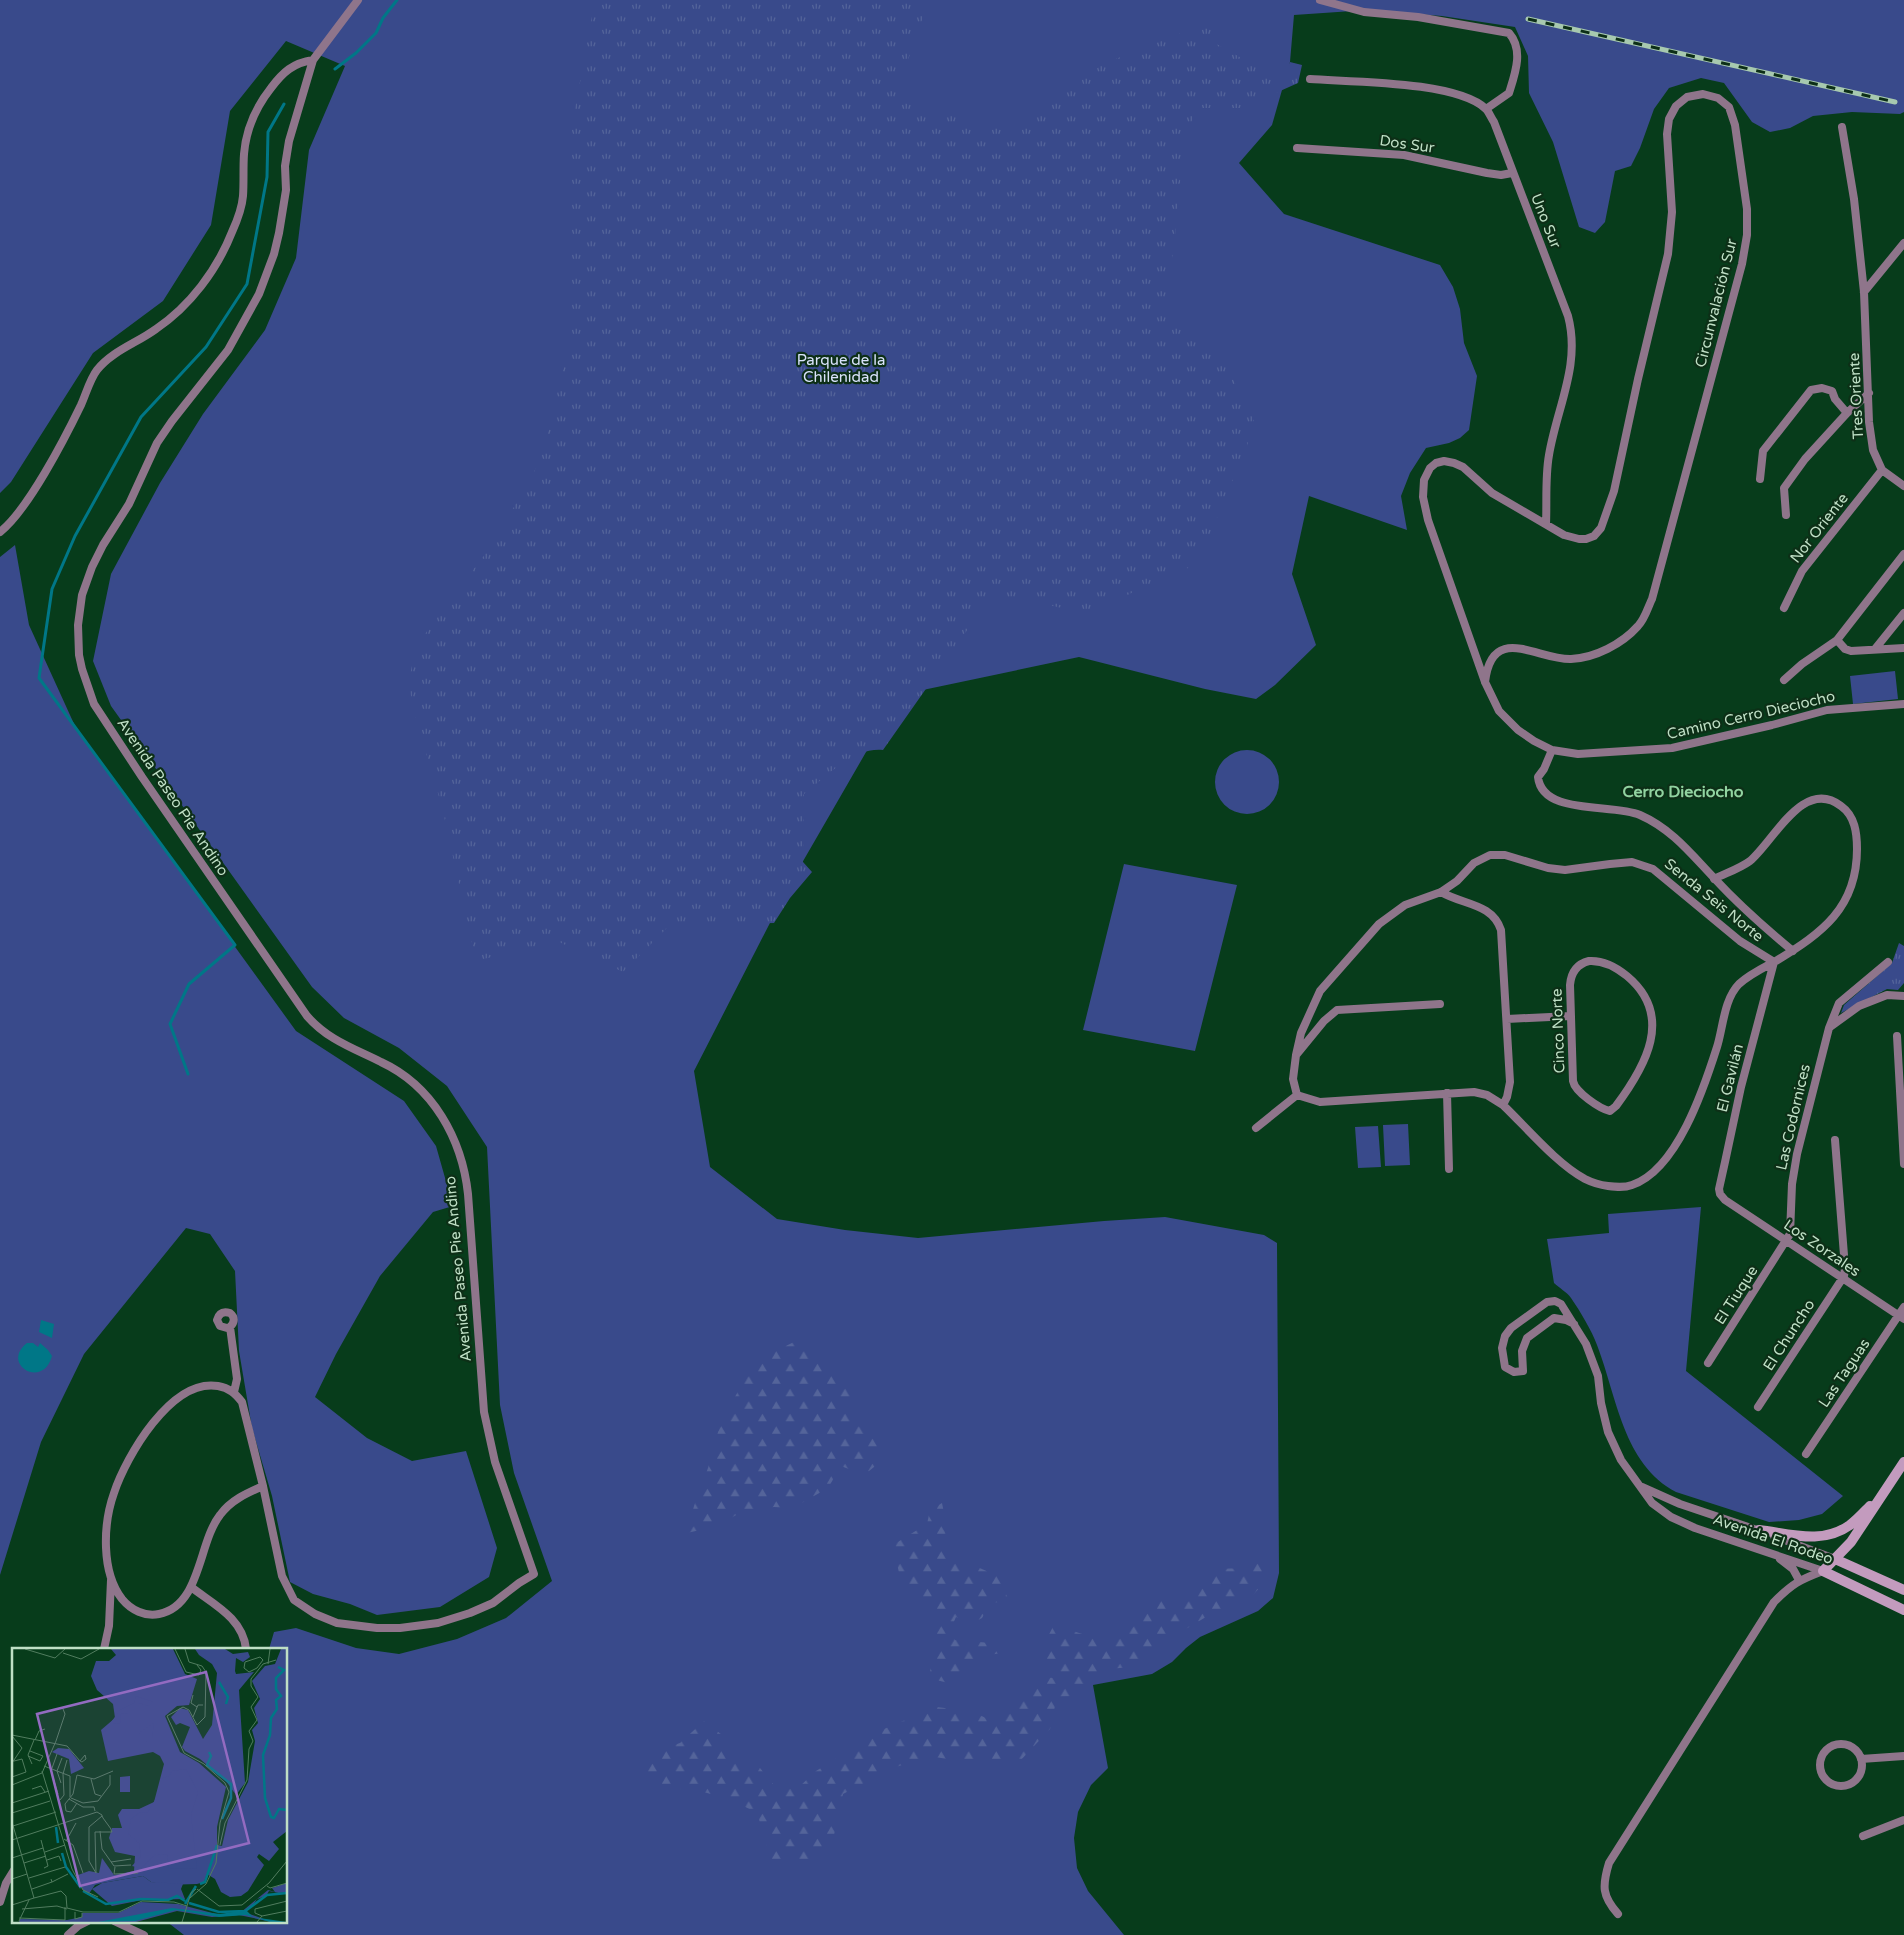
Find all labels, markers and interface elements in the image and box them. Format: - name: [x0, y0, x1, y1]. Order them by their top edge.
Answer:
- street label: Dos Sur: [1378, 131, 1436, 157]
- street label: Uno Sur: [1527, 191, 1565, 251]
- street label: Circunvalación Sur: [1691, 236, 1741, 369]
- park label: Parque de la Chilenidad: [797, 351, 885, 386]
- street label: Tres Oriente: [1845, 352, 1867, 440]
- street label: Nor Oriente: [1786, 489, 1852, 567]
- street label: Camino Cerro Dieciocho: [1665, 687, 1837, 743]
- street label: Avenida Paseo Pie Andino: [113, 715, 233, 879]
- district label: Cerro Dieciocho: [1623, 782, 1744, 802]
- street label: Senda Seis Norte: [1661, 855, 1767, 945]
- street label: Cinco Norte: [1548, 988, 1568, 1074]
- street label: El Gavilán: [1713, 1042, 1747, 1114]
- street label: Las Codornices: [1772, 1062, 1814, 1172]
- street label: Avenida Paseo Pie Andino: [441, 1175, 475, 1363]
- street label: Los Zorzales: [1780, 1216, 1864, 1280]
- street label: El Tiuque: [1710, 1262, 1762, 1328]
- street label: El Chuncho: [1759, 1296, 1819, 1374]
- street label: Las Taguas: [1815, 1335, 1873, 1411]
- street label: Avenida El Rodeo: [1711, 1510, 1835, 1568]
- inset map: [12, 1648, 288, 1922]

